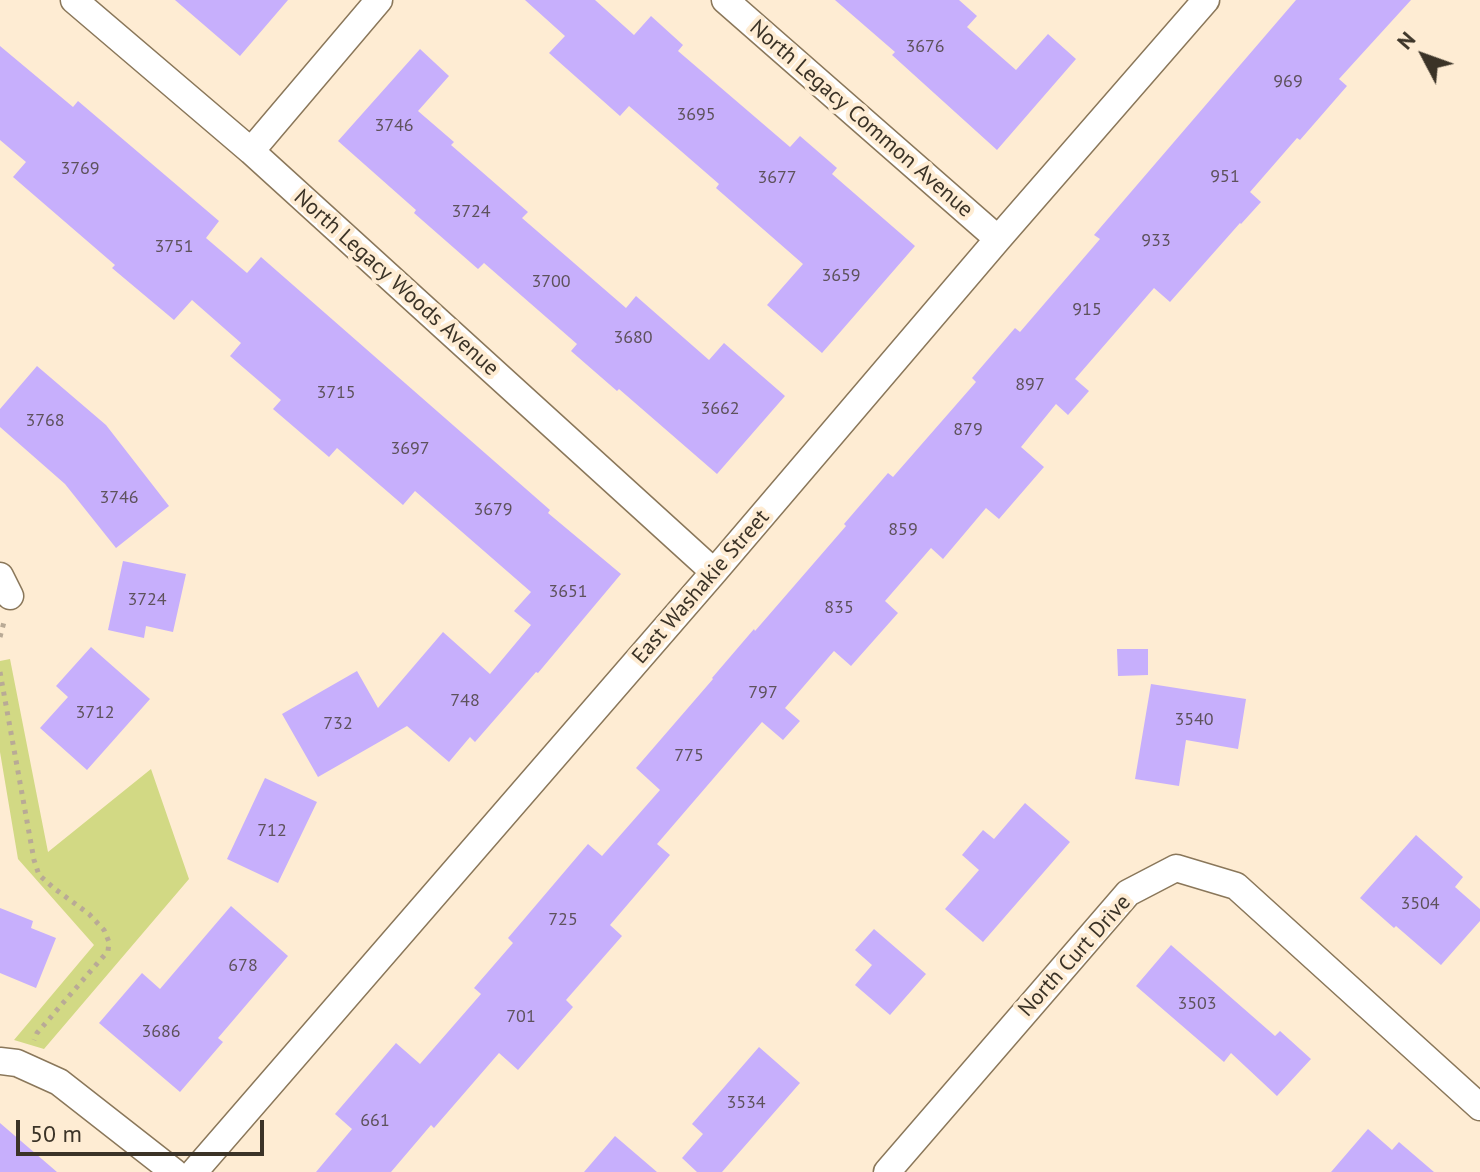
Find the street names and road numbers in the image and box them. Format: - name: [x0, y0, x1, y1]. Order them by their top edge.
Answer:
- street label: North Legacy Common Avenue: [744, 15, 978, 223]
- street label: North Legacy Woods Avenue: [288, 184, 504, 382]
- street label: East Washakie Street: [627, 505, 775, 669]
- street label: North Curt Drive: [1013, 890, 1137, 1022]

